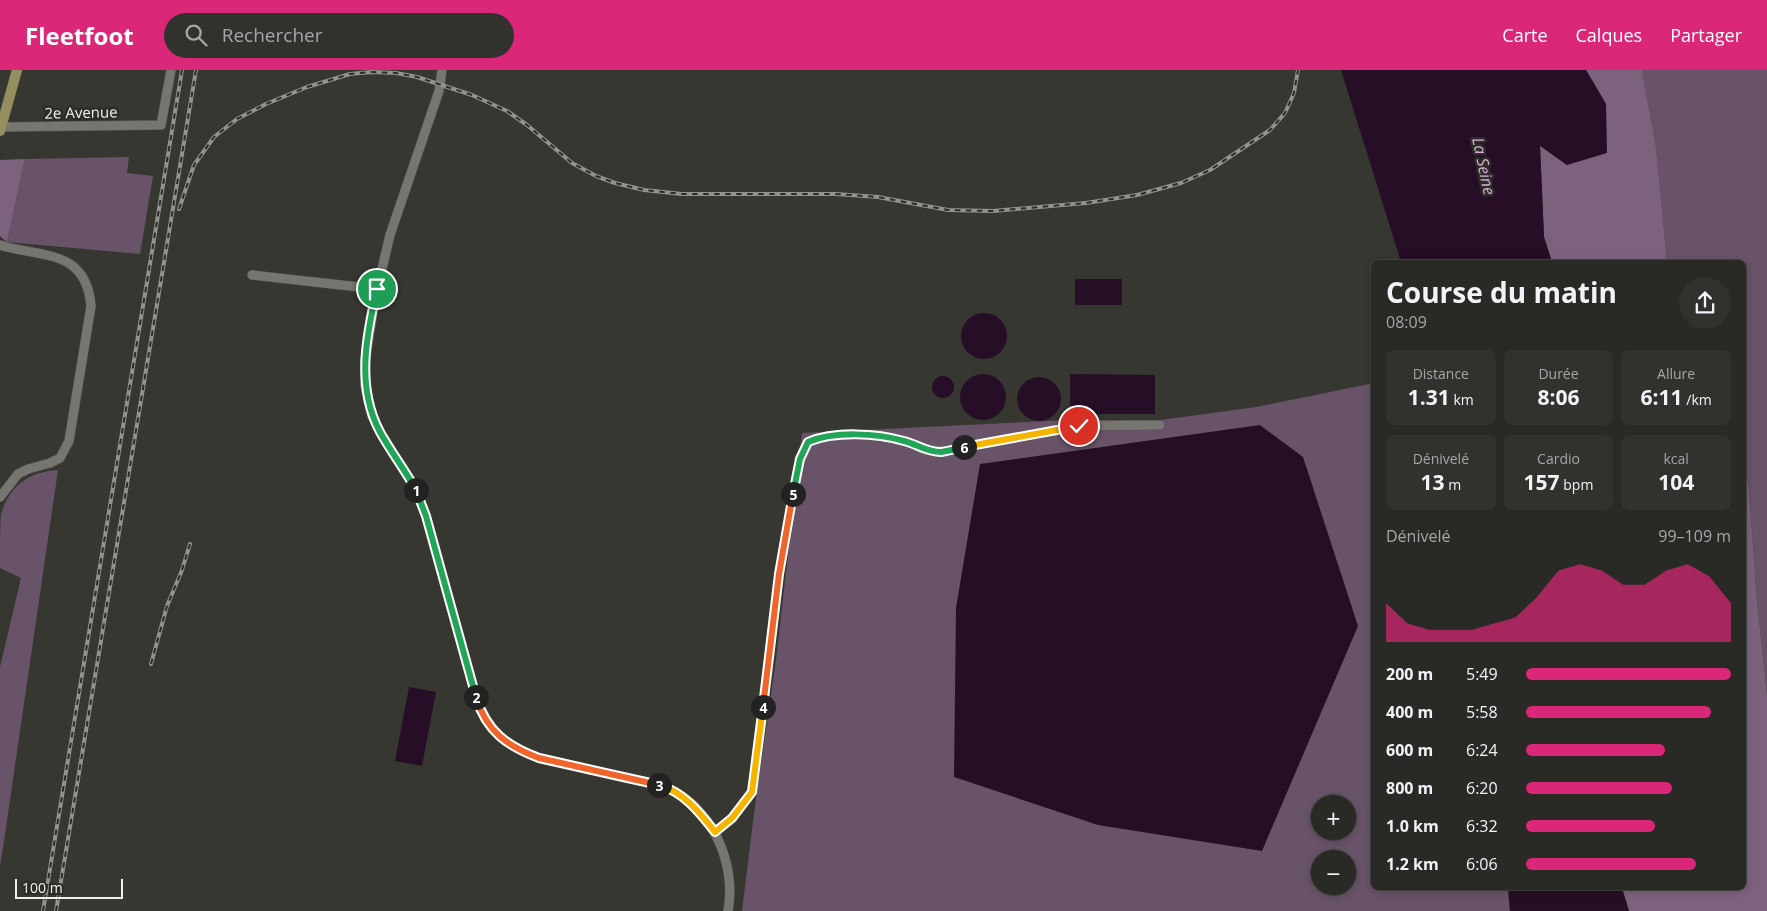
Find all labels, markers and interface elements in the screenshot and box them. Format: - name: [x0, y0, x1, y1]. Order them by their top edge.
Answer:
- search box: [164, 13, 514, 58]
- text: Fleetfoot: [25, 19, 134, 52]
- icon: search: [182, 21, 210, 49]
- text: Rechercher: [222, 22, 322, 48]
- text: Carte: [1502, 23, 1548, 47]
- text: Calques: [1576, 23, 1642, 47]
- text: Partager: [1670, 23, 1742, 47]
- street label: 2e Avenue: [44, 101, 118, 123]
- water label: La Seine: [1467, 135, 1501, 197]
- pin: [356, 268, 398, 310]
- text: Course du matin: [1386, 273, 1617, 311]
- icon: arrive: [363, 275, 391, 303]
- button: share: [1679, 277, 1731, 329]
- text: 08:09: [1386, 311, 1427, 333]
- text: Distance: [1413, 364, 1469, 383]
- text: Durée: [1538, 364, 1579, 383]
- text: Allure: [1657, 364, 1695, 383]
- text: 1.31: [1408, 383, 1450, 411]
- text: 8:06: [1537, 383, 1580, 411]
- text: 6:11: [1641, 383, 1683, 411]
- text: km: [1450, 390, 1474, 409]
- text: /km: [1683, 390, 1712, 409]
- pin: [1058, 405, 1100, 447]
- icon: check: [1065, 412, 1093, 440]
- pin: 6: [952, 434, 976, 460]
- text: 6: [960, 438, 969, 457]
- text: Dénivelé: [1413, 449, 1469, 468]
- text: Cardio: [1537, 449, 1580, 468]
- text: kcal: [1663, 449, 1689, 468]
- text: 13: [1421, 468, 1445, 496]
- text: 157: [1524, 468, 1560, 496]
- text: 104: [1658, 468, 1694, 496]
- text: m: [1445, 475, 1461, 494]
- text: bpm: [1560, 475, 1593, 494]
- pin: 1: [404, 478, 428, 502]
- text: 1: [412, 481, 421, 500]
- pin: 5: [780, 482, 806, 506]
- text: 5: [789, 485, 798, 504]
- text: Dénivelé: [1386, 525, 1450, 547]
- text: 99–109 m: [1658, 525, 1731, 547]
- text: 200 m: [1386, 663, 1433, 685]
- text: 5:49: [1466, 663, 1498, 685]
- pin: 2: [464, 684, 488, 710]
- text: 2: [472, 688, 481, 707]
- pin: 4: [750, 694, 776, 720]
- text: 4: [759, 698, 768, 717]
- text: 400 m: [1386, 701, 1433, 723]
- text: 5:58: [1466, 701, 1498, 723]
- text: 600 m: [1386, 739, 1433, 761]
- text: 6:24: [1466, 739, 1498, 761]
- pin: 3: [646, 772, 672, 798]
- text: 3: [655, 776, 664, 795]
- text: 800 m: [1386, 777, 1433, 799]
- text: 6:20: [1466, 777, 1498, 799]
- map controls: [1311, 795, 1356, 895]
- button: +: [1311, 795, 1356, 840]
- text: 1.0 km: [1386, 815, 1439, 837]
- text: 6:32: [1466, 815, 1498, 837]
- button: −: [1311, 850, 1356, 895]
- text: 1.2 km: [1386, 853, 1439, 875]
- text: 6:06: [1466, 853, 1498, 875]
- scale bar: [15, 876, 122, 899]
- text: 100 m: [22, 878, 63, 897]

